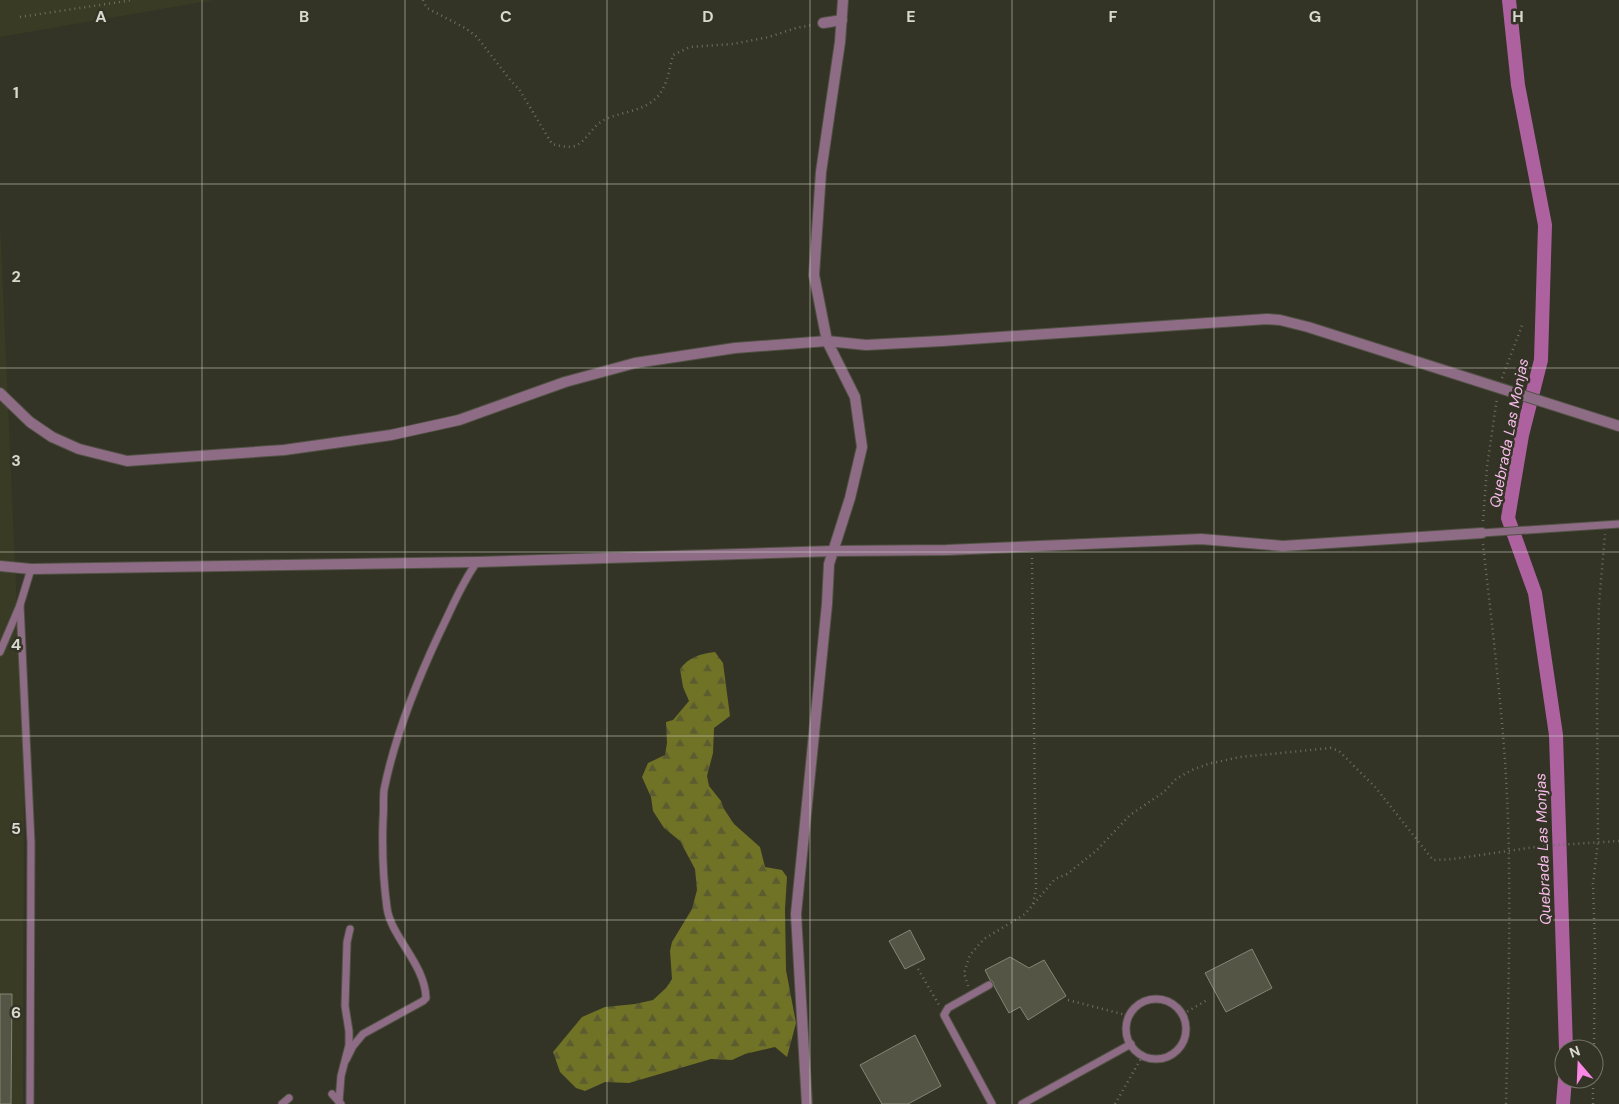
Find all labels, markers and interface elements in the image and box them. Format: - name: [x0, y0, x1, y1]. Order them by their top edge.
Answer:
- text: A: [95, 6, 107, 27]
- text: B: [299, 6, 309, 27]
- text: C: [500, 6, 512, 27]
- text: D: [702, 6, 714, 27]
- text: E: [906, 6, 916, 27]
- text: F: [1109, 6, 1118, 27]
- text: G: [1309, 6, 1321, 27]
- text: H: [1512, 6, 1524, 27]
- text: 1: [13, 82, 19, 103]
- text: 2: [11, 266, 21, 287]
- water label: Quebrada Las Monjas: [1485, 357, 1533, 509]
- text: 3: [11, 450, 21, 471]
- text: 4: [11, 634, 21, 655]
- water label: Quebrada Las Monjas: [1530, 773, 1556, 925]
- text: 5: [11, 818, 21, 839]
- text: 6: [11, 1002, 21, 1023]
- north arrow: [1554, 1039, 1604, 1089]
- text: N: [1567, 1042, 1583, 1062]

